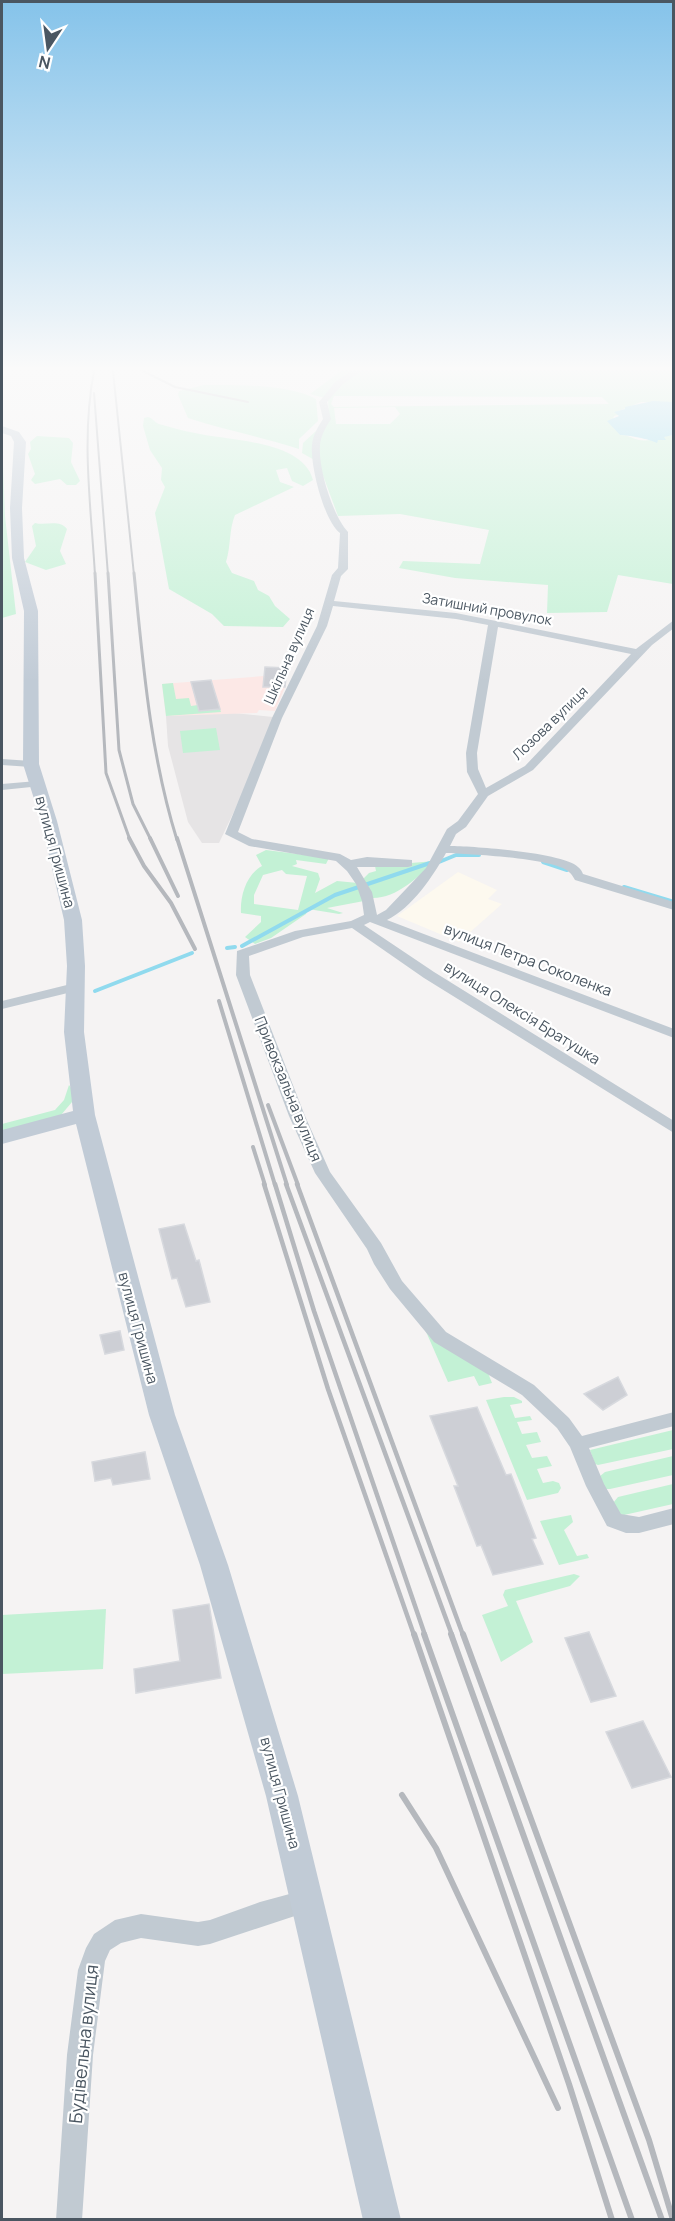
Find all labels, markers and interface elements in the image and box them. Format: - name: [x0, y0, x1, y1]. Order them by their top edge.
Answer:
- north arrow: [18, 18, 78, 78]
- text: N: [37, 51, 53, 75]
- street label: Затишний провулок: [421, 588, 554, 629]
- street label: Шкільна вулиця: [259, 604, 318, 707]
- street label: Лозова вулиця: [508, 682, 592, 764]
- street label: вулиця Гришина: [30, 794, 81, 910]
- street label: вулиця Петра Соколенка: [441, 918, 615, 1001]
- street label: вулиця Олексія Братушка: [440, 956, 604, 1069]
- street label: Привокзальна вулиця: [250, 1013, 327, 1165]
- street label: вулиця Гришина: [113, 1270, 164, 1386]
- street label: вулиця Гришина: [255, 1735, 306, 1851]
- street label: Будівельна вулиця: [63, 1963, 103, 2124]

